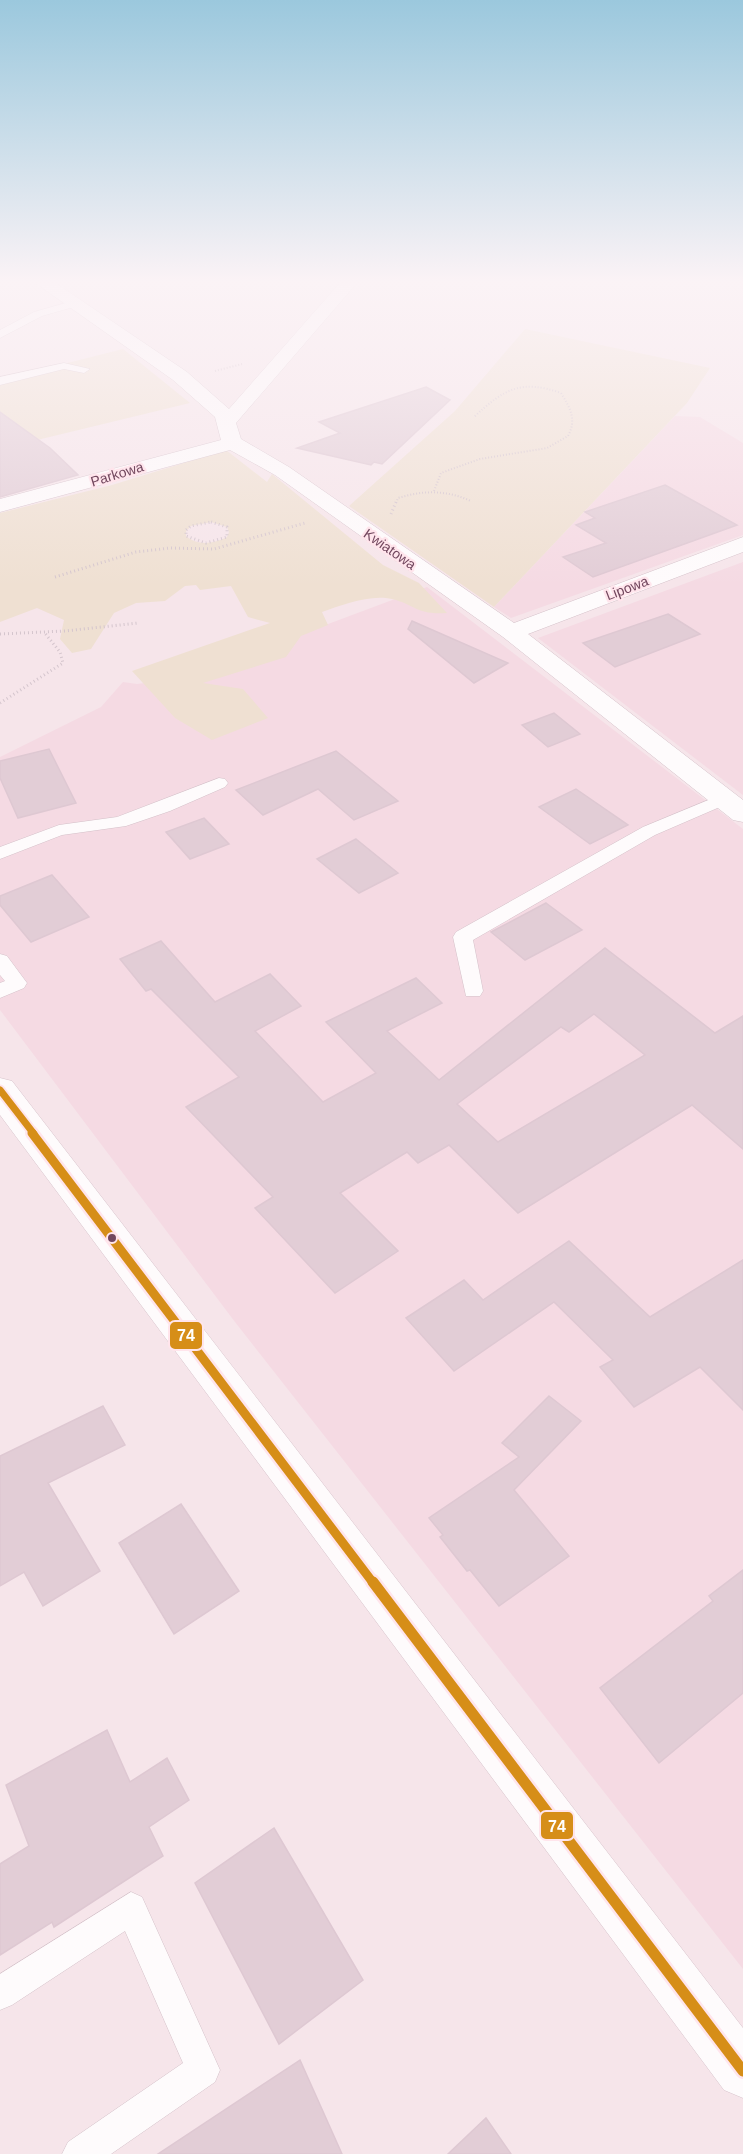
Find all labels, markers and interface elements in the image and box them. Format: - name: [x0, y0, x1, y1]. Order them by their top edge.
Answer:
- street label: Parkowa: [89, 458, 146, 490]
- street label: Kwiatowa: [361, 525, 419, 573]
- street label: Lipowa: [603, 573, 651, 603]
- unlabelled marker: [106, 1232, 118, 1244]
- line badge: 74: [169, 1321, 203, 1350]
- text: 74: [177, 1327, 195, 1344]
- line badge: 74: [540, 1811, 574, 1840]
- text: 74: [548, 1818, 566, 1835]

